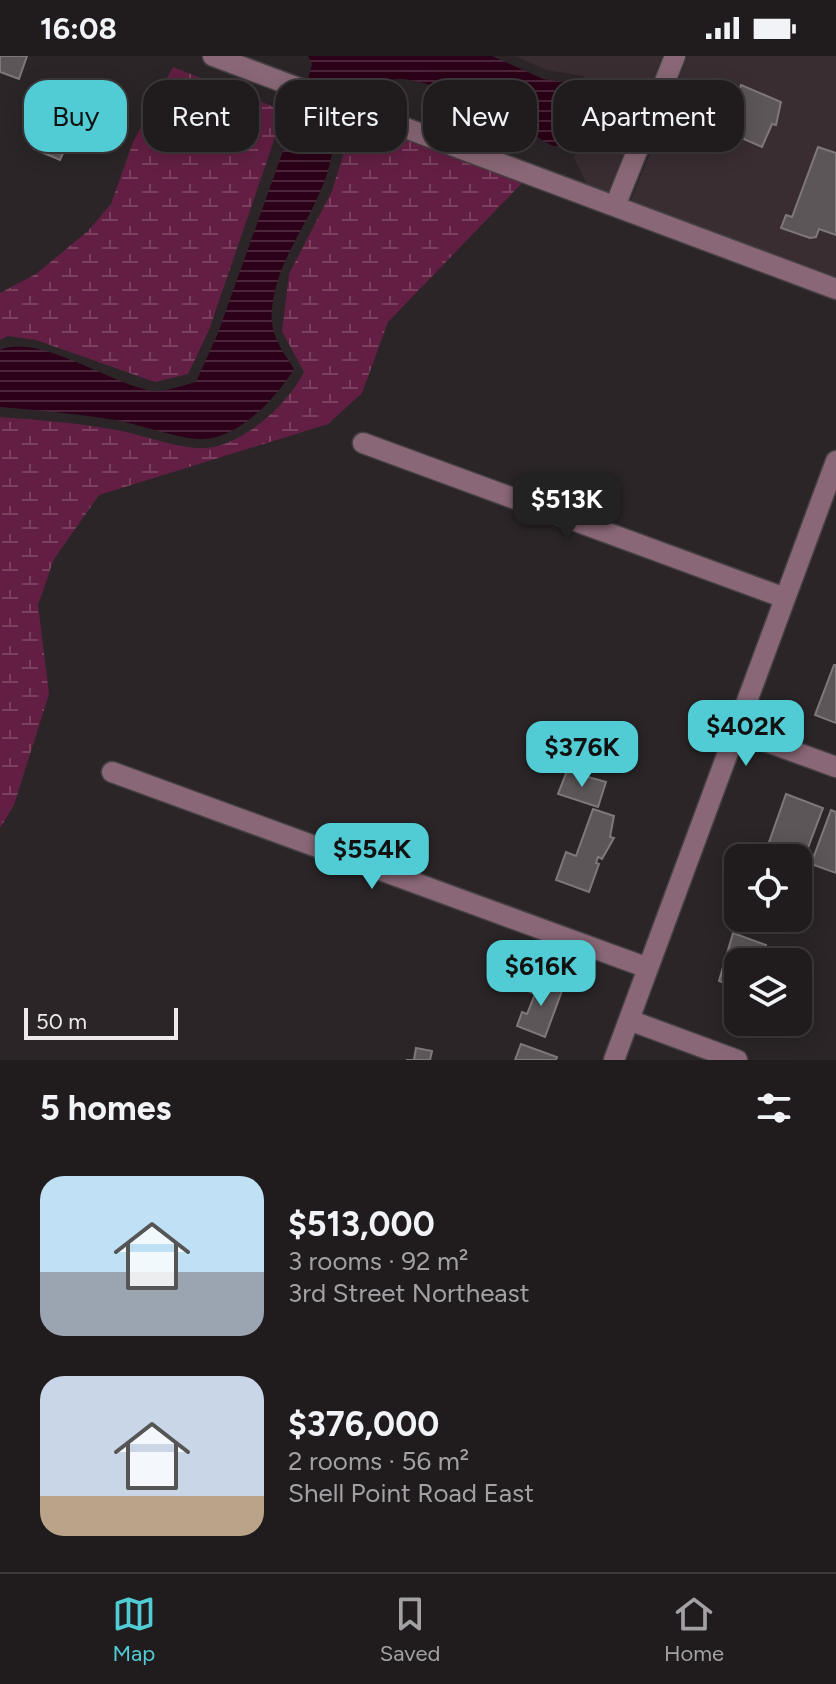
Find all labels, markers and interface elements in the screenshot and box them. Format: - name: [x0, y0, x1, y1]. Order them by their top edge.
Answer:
- text: 16:08: [40, 10, 117, 47]
- chip: Buy: [24, 80, 127, 152]
- chip: Rent: [143, 80, 259, 152]
- chip: Filters: [275, 80, 407, 152]
- chip: New: [423, 80, 537, 152]
- chip: Apartment: [553, 80, 744, 152]
- pin: $513K: [511, 473, 623, 541]
- text: $513K: [531, 483, 603, 515]
- pin: $402K: [690, 700, 802, 768]
- text: $402K: [706, 710, 786, 742]
- pin: $376K: [526, 721, 638, 789]
- text: $376K: [544, 731, 620, 763]
- pin: $554K: [316, 823, 428, 891]
- text: $554K: [333, 833, 411, 865]
- map controls: [724, 844, 812, 1036]
- button: locate: [724, 844, 812, 932]
- pin: $616K: [485, 940, 597, 1008]
- button: layers: [724, 948, 812, 1036]
- text: $616K: [505, 950, 577, 982]
- scale bar: [24, 1004, 178, 1040]
- text: 50 m: [36, 1008, 87, 1035]
- icon: filters: [752, 1086, 796, 1130]
- text: 5 homes: [40, 1088, 171, 1129]
- text: $513,000: [288, 1204, 435, 1245]
- icon: home: [104, 1208, 200, 1304]
- text: 3 rooms · 92 m²: [288, 1245, 468, 1277]
- text: 3rd Street Northeast: [288, 1277, 530, 1309]
- text: $376,000: [288, 1404, 439, 1445]
- icon: home: [104, 1408, 200, 1504]
- text: 2 rooms · 56 m²: [288, 1445, 469, 1477]
- text: Shell Point Road East: [288, 1477, 534, 1509]
- tab: Map: [112, 1592, 156, 1667]
- tab: Saved: [380, 1592, 440, 1667]
- tab: Home: [664, 1592, 724, 1667]

